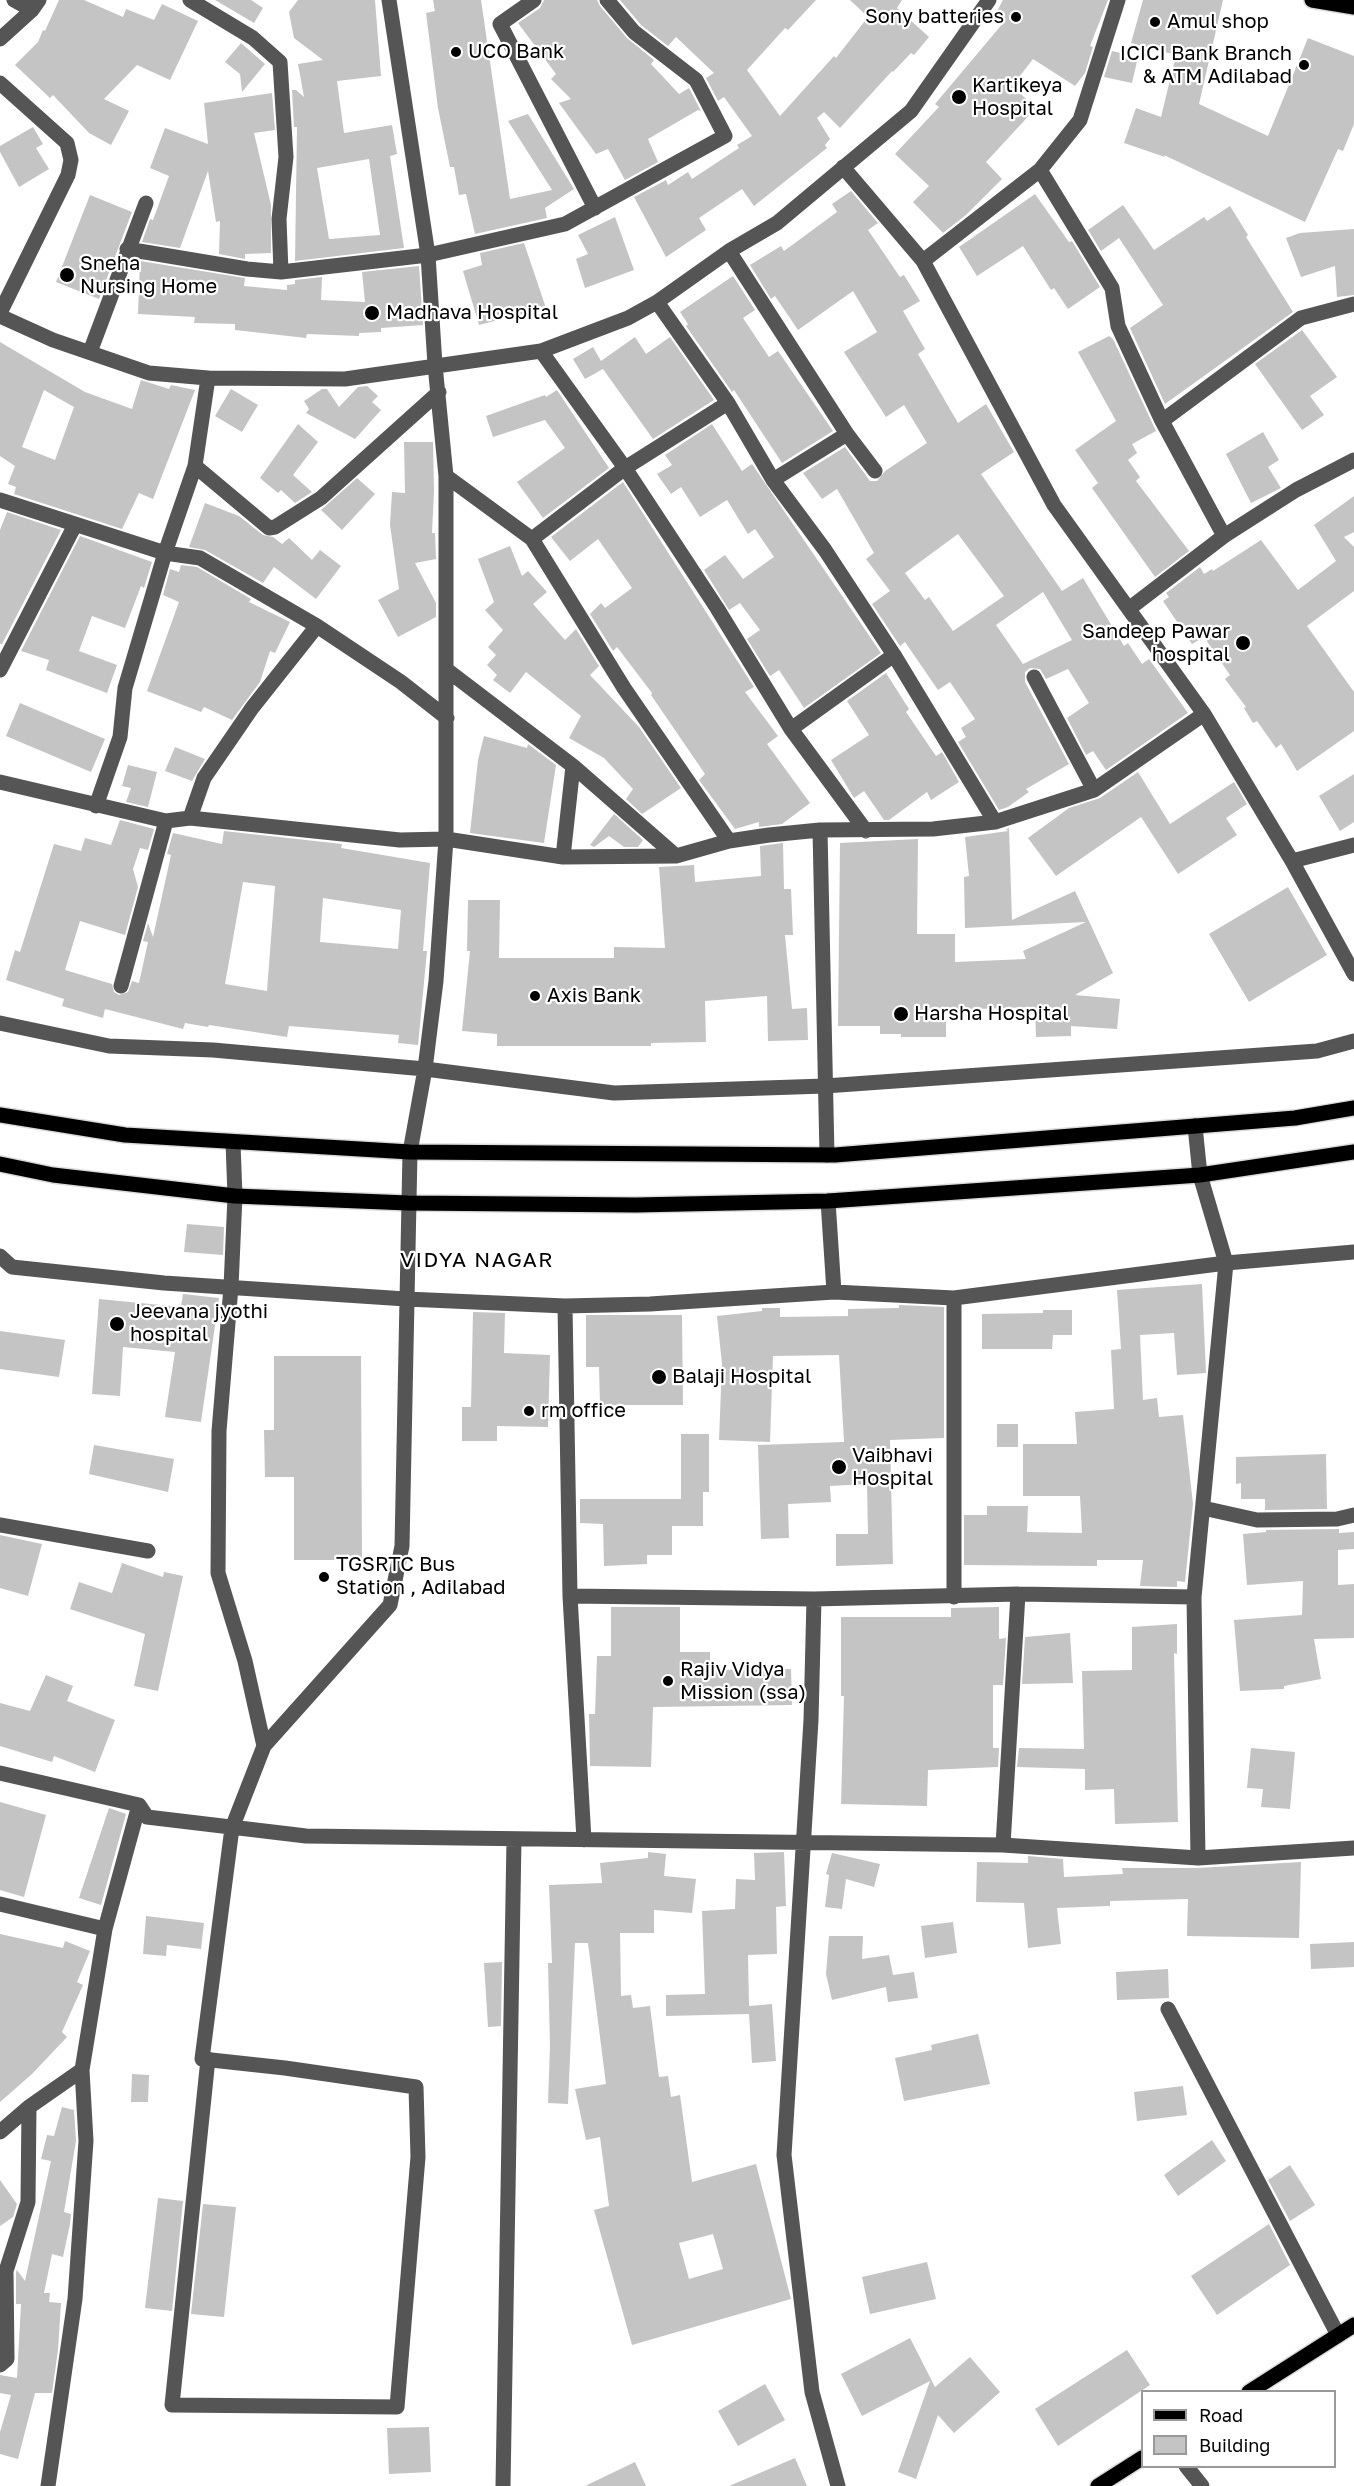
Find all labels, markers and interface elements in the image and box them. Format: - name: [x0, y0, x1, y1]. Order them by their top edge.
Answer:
- place label: Sony batteries: [865, 5, 1004, 29]
- marker: Sony batteries: [1009, 10, 1023, 24]
- place label: Amul shop: [1167, 10, 1269, 34]
- marker: Amul shop: [1148, 15, 1162, 29]
- place label: UCO Bank: [468, 40, 564, 64]
- place label: ICICI Bank Branch & ATM Adilabad: [1120, 42, 1292, 89]
- marker: UCO Bank: [449, 45, 463, 59]
- marker: ICICI Bank Branch & ATM Adilabad: [1297, 58, 1311, 72]
- place label: Kartikeya Hospital: [972, 74, 1062, 121]
- marker: Kartikeya Hospital: [950, 88, 968, 106]
- place label: Sneha Nursing Home: [80, 252, 217, 299]
- marker: Sneha Nursing Home: [58, 266, 76, 284]
- place label: Madhava Hospital: [386, 301, 558, 325]
- marker: Madhava Hospital: [363, 304, 381, 322]
- place label: Sandeep Pawar hospital: [1082, 620, 1230, 667]
- marker: Sandeep Pawar hospital: [1234, 634, 1252, 652]
- place label: Axis Bank: [547, 984, 641, 1008]
- marker: Axis Bank: [528, 989, 542, 1003]
- place label: Harsha Hospital: [914, 1002, 1069, 1026]
- marker: Harsha Hospital: [892, 1005, 910, 1023]
- district label: VIDYA NAGAR: [400, 1247, 554, 1273]
- place label: Jeevana jyothi hospital: [130, 1300, 268, 1347]
- marker: Jeevana jyothi hospital: [108, 1315, 126, 1333]
- place label: Balaji Hospital: [672, 1365, 811, 1389]
- marker: Balaji Hospital: [650, 1368, 668, 1386]
- place label: rm office: [541, 1399, 626, 1423]
- marker: rm office: [522, 1404, 536, 1418]
- place label: Vaibhavi Hospital: [852, 1444, 933, 1491]
- marker: Vaibhavi Hospital: [830, 1458, 848, 1476]
- place label: TGSRTC Bus Station , Adilabad: [336, 1553, 506, 1600]
- marker: TGSRTC Bus Station , Adilabad: [317, 1570, 331, 1584]
- place label: Rajiv Vidya Mission (ssa): [680, 1658, 806, 1705]
- marker: Rajiv Vidya Mission (ssa): [661, 1674, 675, 1688]
- legend: [1141, 2390, 1336, 2468]
- text: Road: [1199, 2404, 1243, 2426]
- text: Building: [1199, 2434, 1270, 2456]

